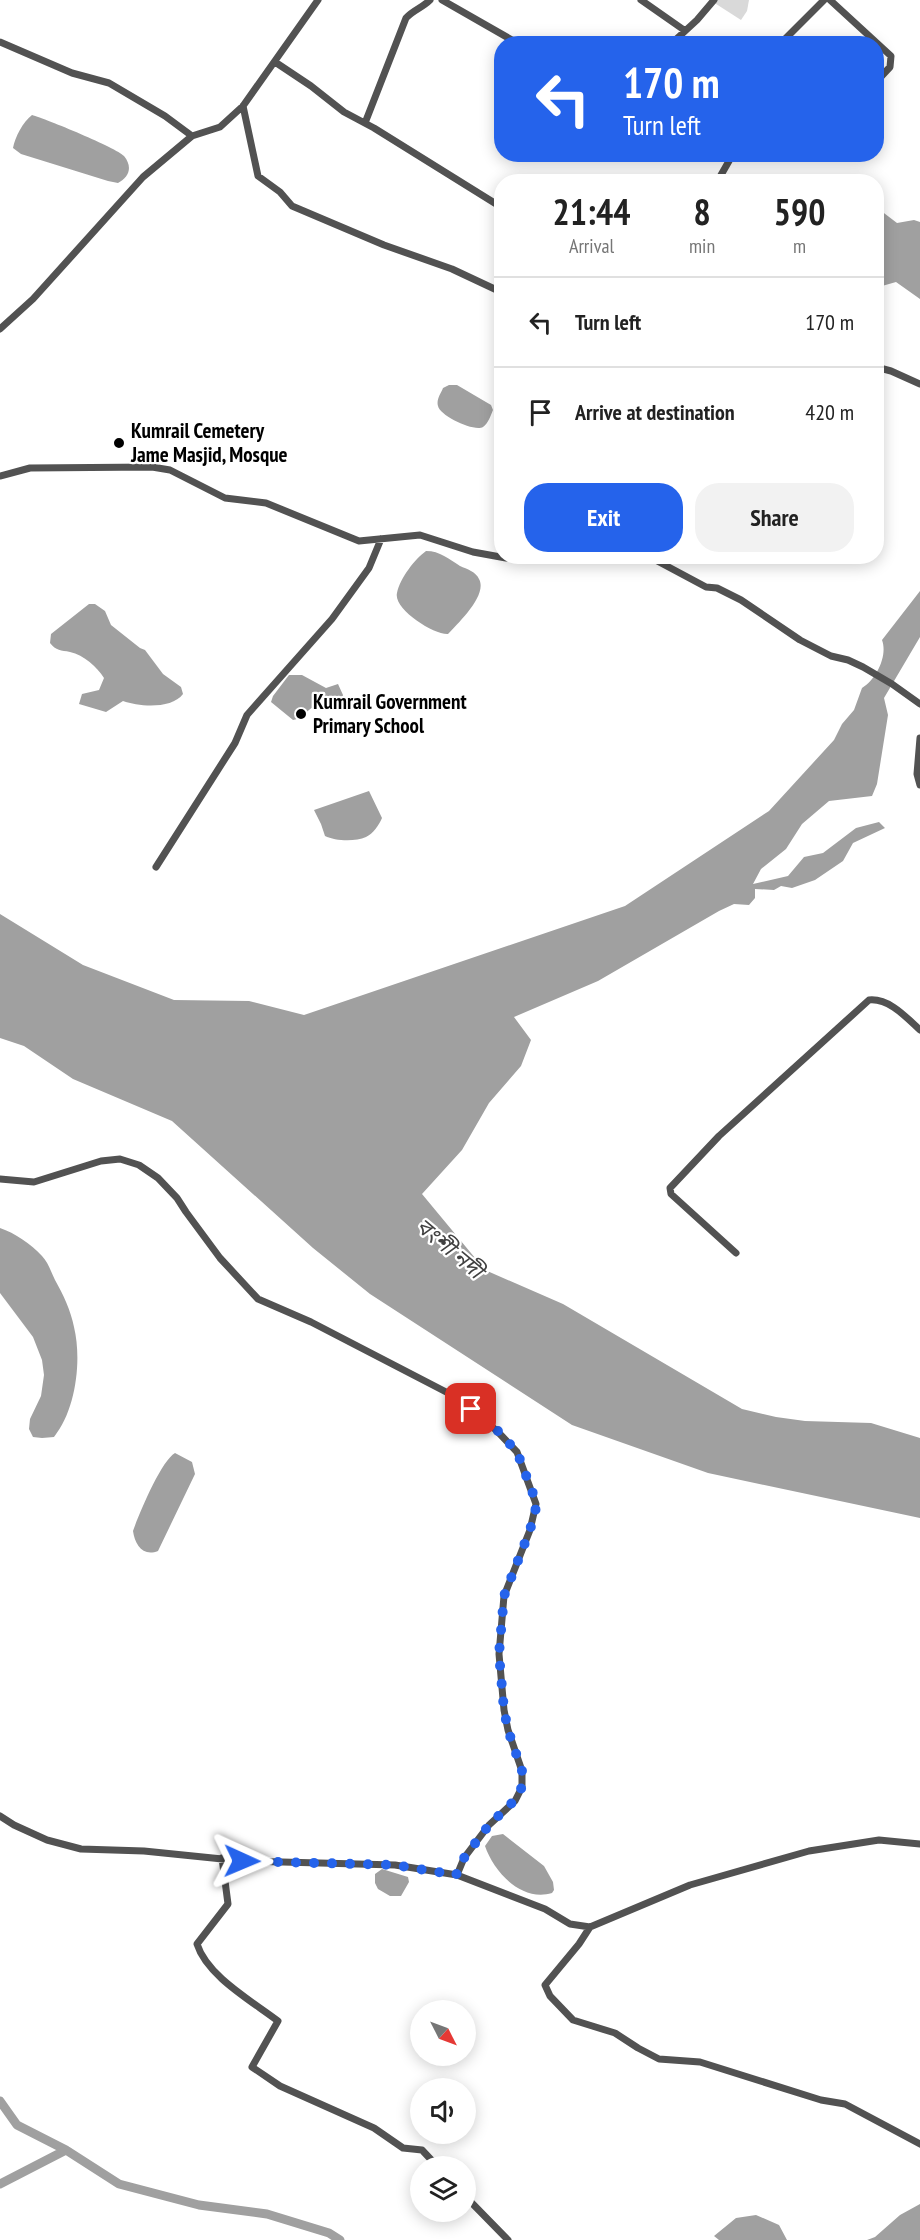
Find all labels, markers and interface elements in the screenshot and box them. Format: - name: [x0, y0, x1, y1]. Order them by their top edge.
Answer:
- text: 170 m: [623, 55, 720, 110]
- icon: left: [524, 60, 602, 138]
- text: Turn left: [623, 108, 701, 142]
- text: 21:44: [553, 188, 630, 235]
- text: 8: [693, 188, 711, 235]
- text: 590: [774, 188, 825, 235]
- text: Arrival: [569, 233, 614, 259]
- text: min: [689, 233, 715, 259]
- text: m: [793, 233, 806, 259]
- icon: left: [524, 306, 557, 339]
- text: Turn left: [575, 308, 641, 336]
- text: 170 m: [805, 308, 854, 336]
- icon: arrive: [524, 396, 557, 429]
- text: Arrive at destination: [575, 398, 735, 426]
- text: 420 m: [805, 398, 854, 426]
- place label: Kumrail Cemetery Jame Masjid, Mosque: [130, 417, 288, 468]
- marker: Kumrail Cemetery Jame Masjid, Mosque: [112, 436, 126, 450]
- button: Exit: [524, 483, 683, 552]
- button: Share: [695, 483, 854, 552]
- place label: Kumrail Government Primary School: [313, 688, 467, 739]
- marker: Kumrail Government Primary School: [294, 707, 308, 721]
- water label: বংশী নদী: [411, 1212, 493, 1287]
- pin: [445, 1383, 496, 1434]
- icon: arrive: [454, 1392, 487, 1425]
- position arrow: [210, 1829, 274, 1893]
- north arrow: [410, 2000, 476, 2066]
- map controls: [410, 2000, 476, 2222]
- button: sound: [410, 2078, 476, 2144]
- button: layers: [410, 2156, 476, 2222]

